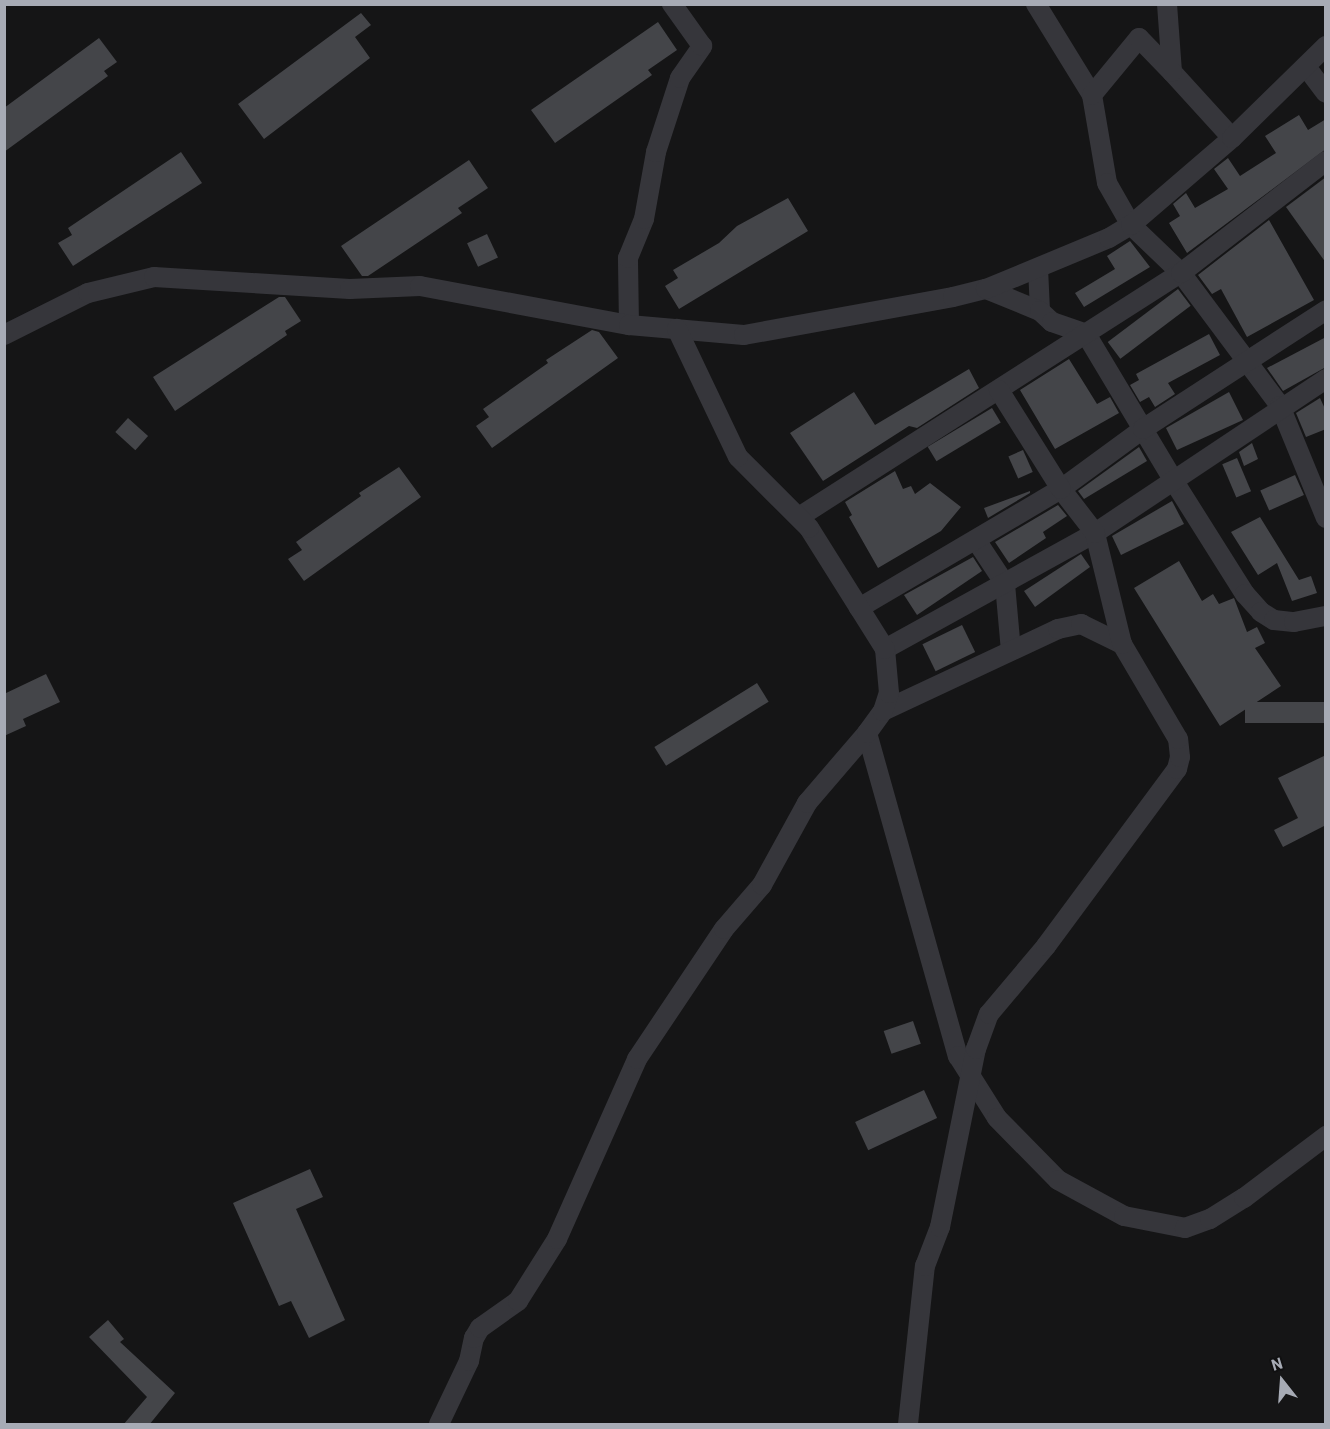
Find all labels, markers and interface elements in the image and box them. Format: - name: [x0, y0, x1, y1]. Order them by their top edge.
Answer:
- north arrow: [1252, 1351, 1312, 1411]
- text: N: [1269, 1353, 1284, 1374]

